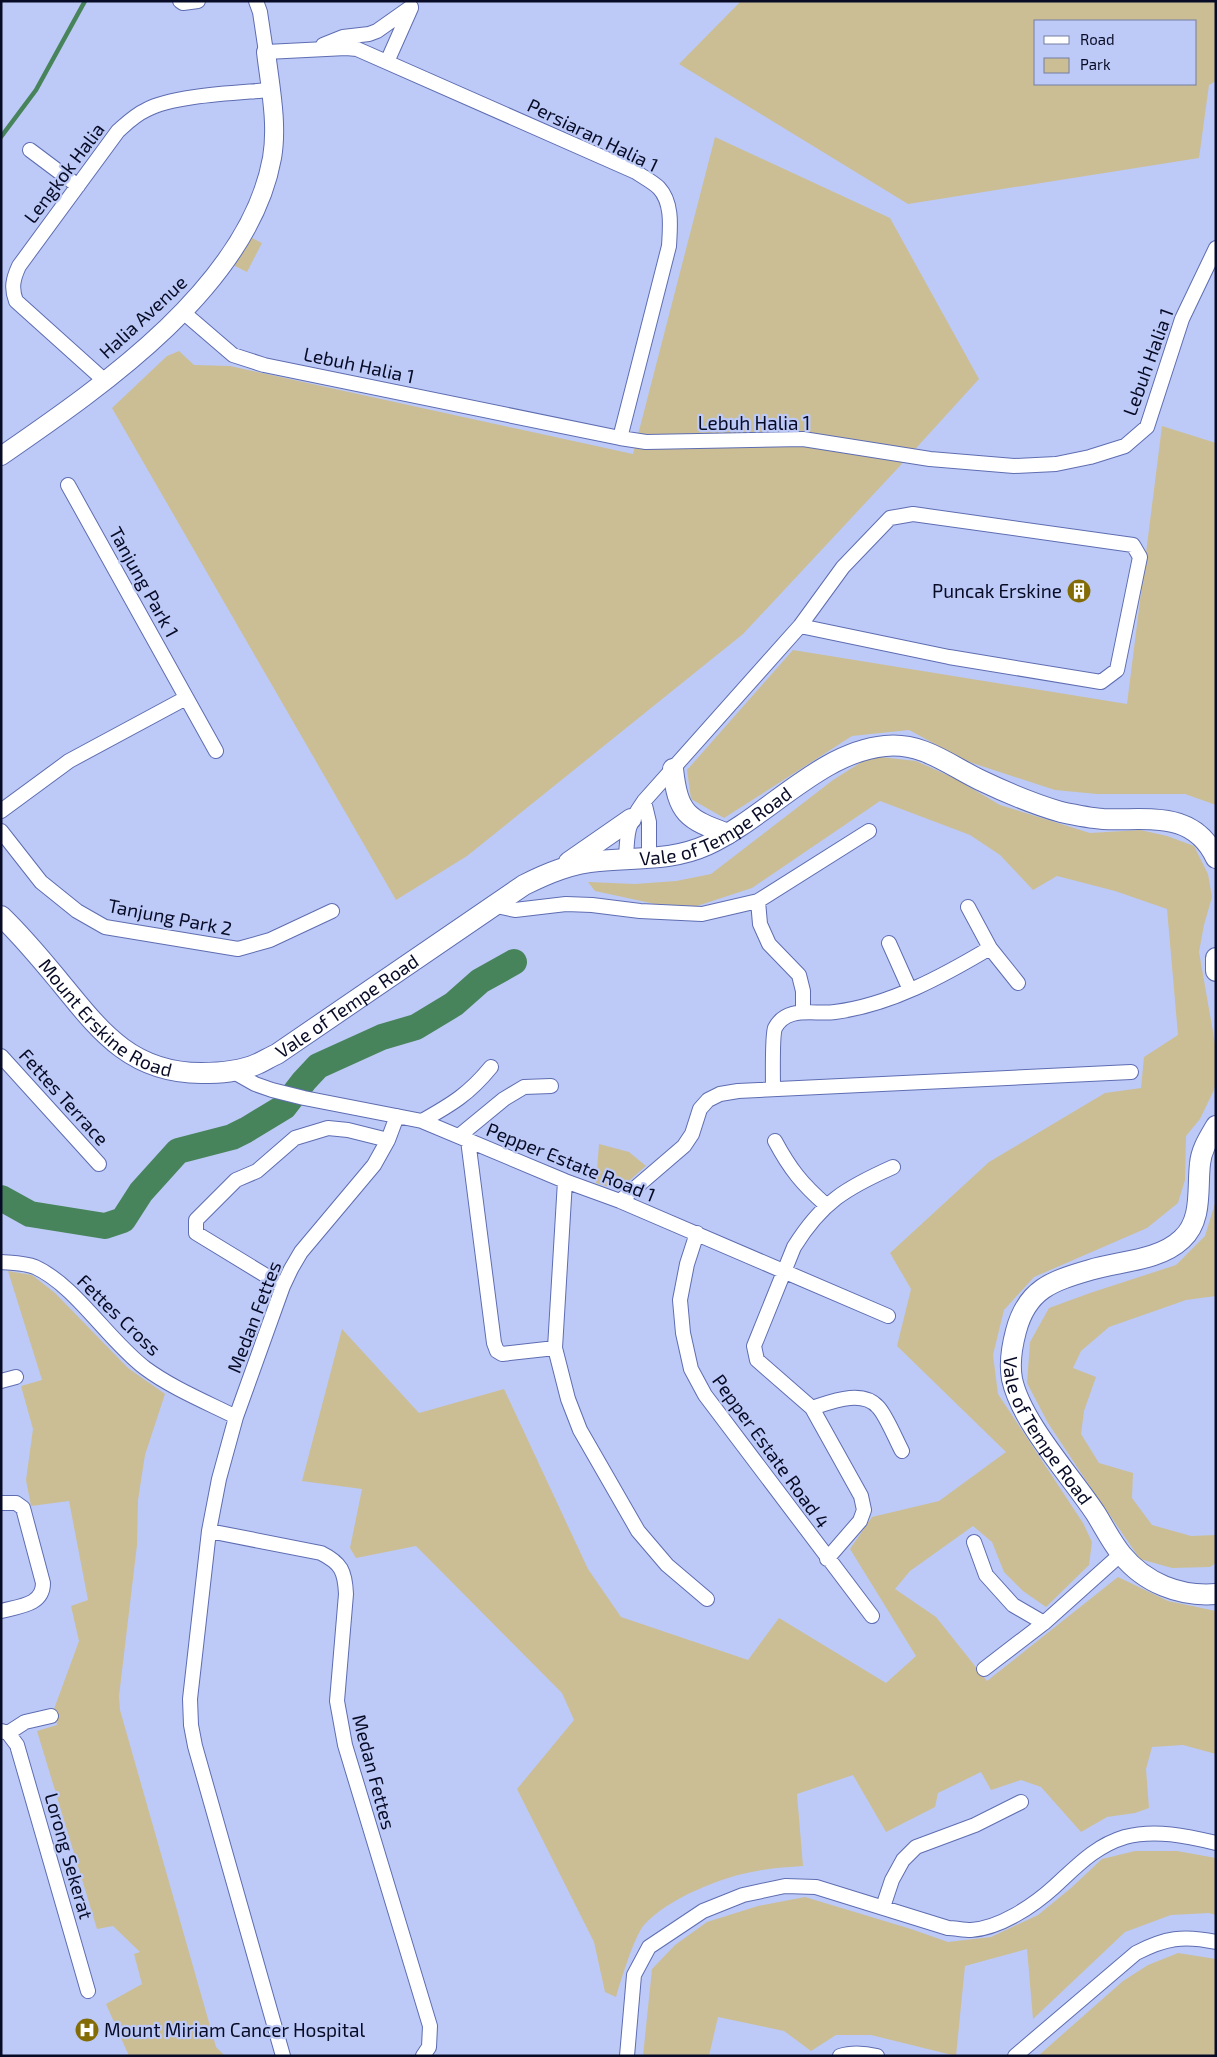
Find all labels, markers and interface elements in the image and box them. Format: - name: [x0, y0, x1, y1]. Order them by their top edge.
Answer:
- legend: [1034, 20, 1197, 85]
- text: Road: [1080, 30, 1115, 48]
- text: Park: [1080, 55, 1111, 73]
- street label: Persiaran Halia 1: [524, 93, 662, 176]
- street label: Lengkok Halia: [18, 118, 109, 227]
- street label: Halia Avenue: [94, 270, 191, 363]
- street label: Lebuh Halia 1: [1117, 305, 1178, 419]
- street label: Lebuh Halia 1: [302, 342, 417, 387]
- street label: Lebuh Halia 1: [698, 411, 810, 434]
- street label: Tanjung Park 1: [105, 523, 184, 641]
- building icon: Puncak Erskine: [1066, 578, 1092, 604]
- place label: Puncak Erskine: [932, 579, 1062, 602]
- street label: Vale of Tempe Road: [639, 781, 796, 869]
- street label: Tanjung Park 2: [106, 893, 234, 940]
- street label: Vale of Tempe Road: [271, 949, 423, 1063]
- street label: Mount Erskine Road: [34, 954, 175, 1081]
- street label: Fettes Terrace: [15, 1043, 114, 1150]
- street label: Pepper Estate Road 1: [483, 1117, 659, 1206]
- street label: Medan Fettes: [222, 1258, 285, 1376]
- street label: Fettes Cross: [73, 1269, 166, 1360]
- street label: Vale of Tempe Road: [1000, 1356, 1097, 1509]
- street label: Pepper Estate Road 4: [708, 1369, 835, 1532]
- street label: Medan Fettes: [348, 1712, 401, 1832]
- street label: Lorong Sekerat: [40, 1790, 98, 1922]
- hospital icon: Mount Miriam Cancer Hospital: [74, 2017, 100, 2043]
- place label: Mount Miriam Cancer Hospital: [104, 2018, 365, 2041]

